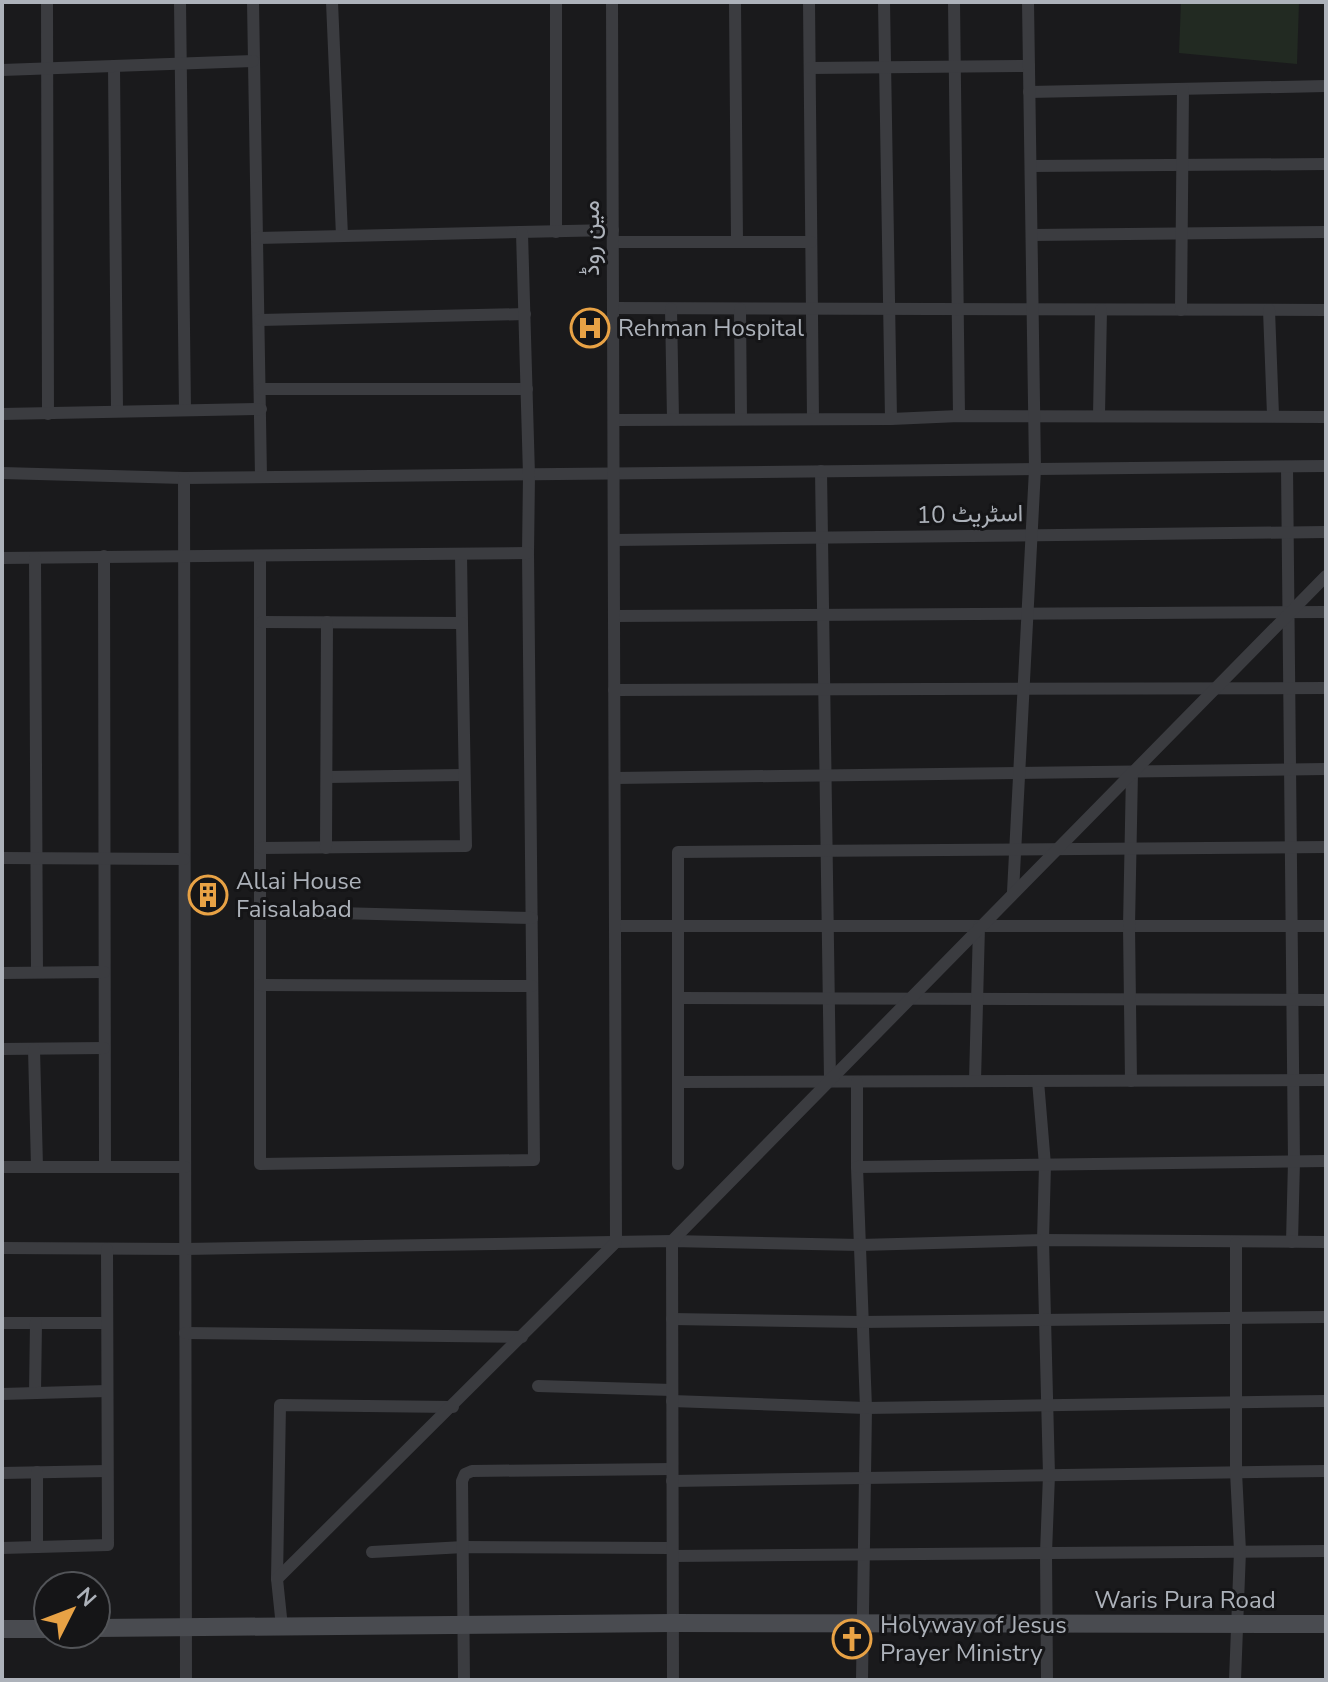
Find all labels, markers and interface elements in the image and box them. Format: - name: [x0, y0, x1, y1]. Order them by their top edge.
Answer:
- street label: مین روڈ: [575, 200, 607, 276]
- hospital icon: Rehman Hospital: [569, 307, 611, 349]
- place label: Rehman Hospital: [618, 312, 804, 344]
- street label: اسٹریٹ 10: [916, 497, 1024, 531]
- place label: Allai House Faisalabad: [236, 865, 362, 925]
- building icon: Allai House Faisalabad: [187, 874, 229, 916]
- north arrow: [32, 1570, 112, 1650]
- text: N: [69, 1581, 103, 1613]
- street label: Waris Pura Road: [1094, 1584, 1276, 1616]
- place label: Holyway of Jesus Prayer Ministry: [880, 1609, 1067, 1669]
- church icon: Holyway of Jesus Prayer Ministry: [831, 1618, 873, 1660]

